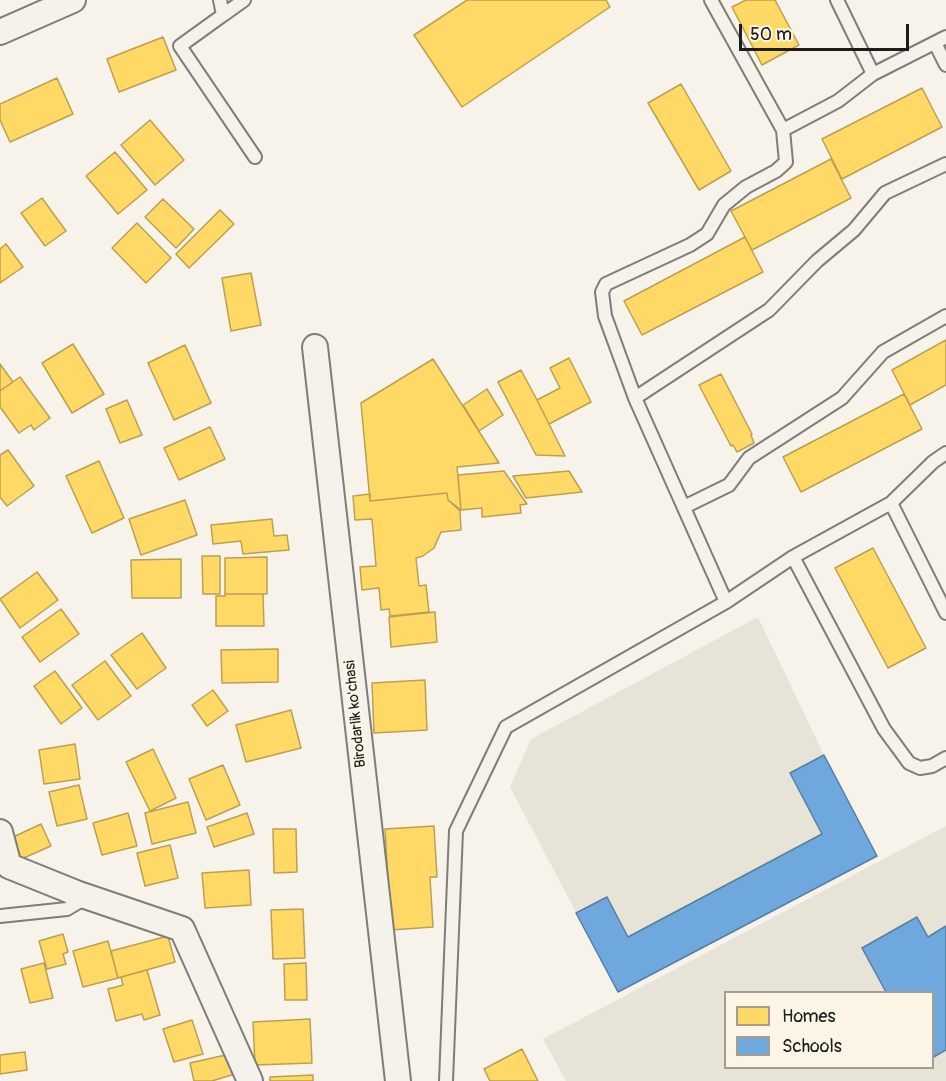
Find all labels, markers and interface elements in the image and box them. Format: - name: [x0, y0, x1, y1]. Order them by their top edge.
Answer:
- scale bar: [742, 12, 912, 50]
- text: 50 m: [750, 23, 792, 46]
- street label: Birodarlik ko'chasi: [341, 659, 371, 769]
- legend: [724, 991, 934, 1069]
- text: Homes: [782, 1005, 835, 1028]
- text: Schools: [782, 1035, 842, 1058]

